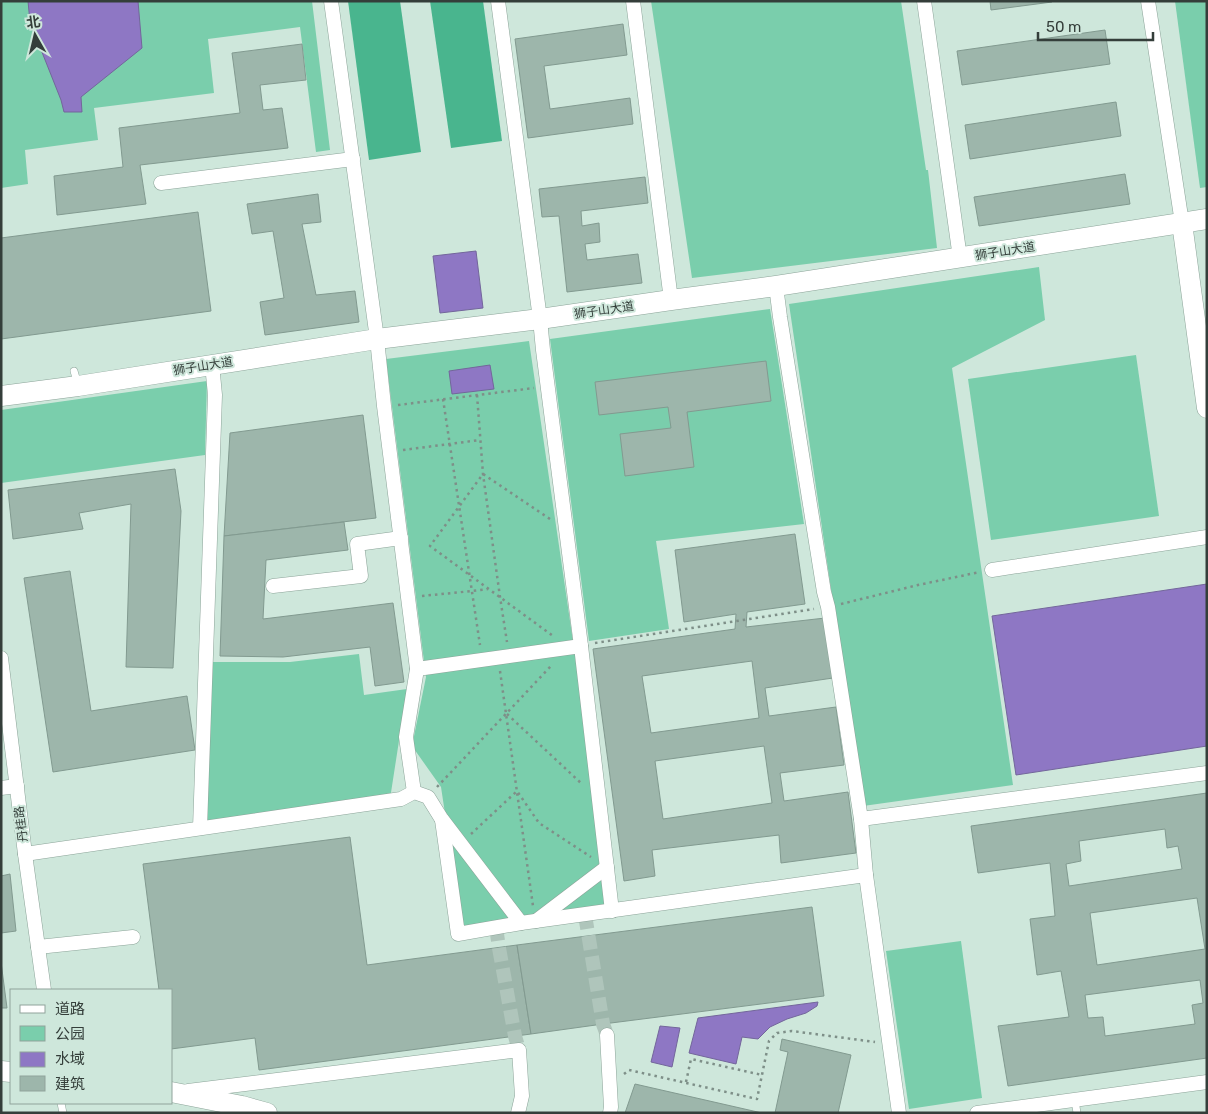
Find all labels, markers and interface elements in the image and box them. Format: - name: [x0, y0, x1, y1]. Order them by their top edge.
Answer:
- north arrow: [10, 10, 60, 60]
- scale bar: [1038, 10, 1153, 42]
- text: 北: [25, 13, 41, 32]
- text: 50 m: [1046, 18, 1081, 36]
- street label: 狮子山大道: [974, 239, 1036, 263]
- street label: 狮子山大道: [573, 299, 635, 321]
- street label: 狮子山大道: [172, 354, 234, 378]
- street label: 丹桂路: [12, 805, 30, 843]
- legend: [10, 989, 172, 1104]
- text: 道路: [55, 1000, 85, 1018]
- text: 公园: [55, 1025, 85, 1043]
- text: 水域: [55, 1050, 85, 1068]
- text: 建筑: [55, 1075, 85, 1093]

